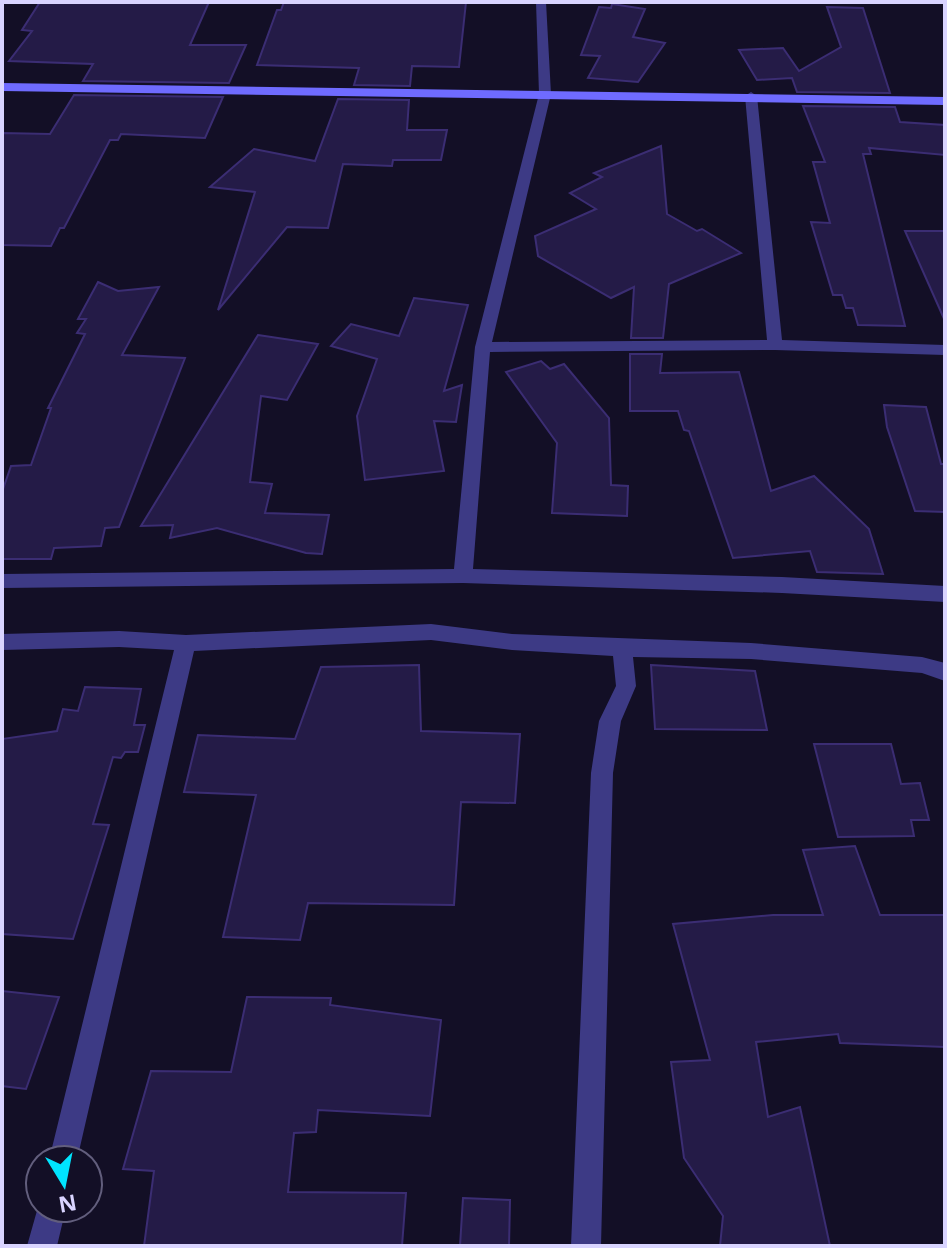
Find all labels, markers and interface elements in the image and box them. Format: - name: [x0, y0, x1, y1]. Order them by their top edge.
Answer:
- north arrow: [24, 1144, 104, 1224]
- text: N: [56, 1188, 79, 1221]

